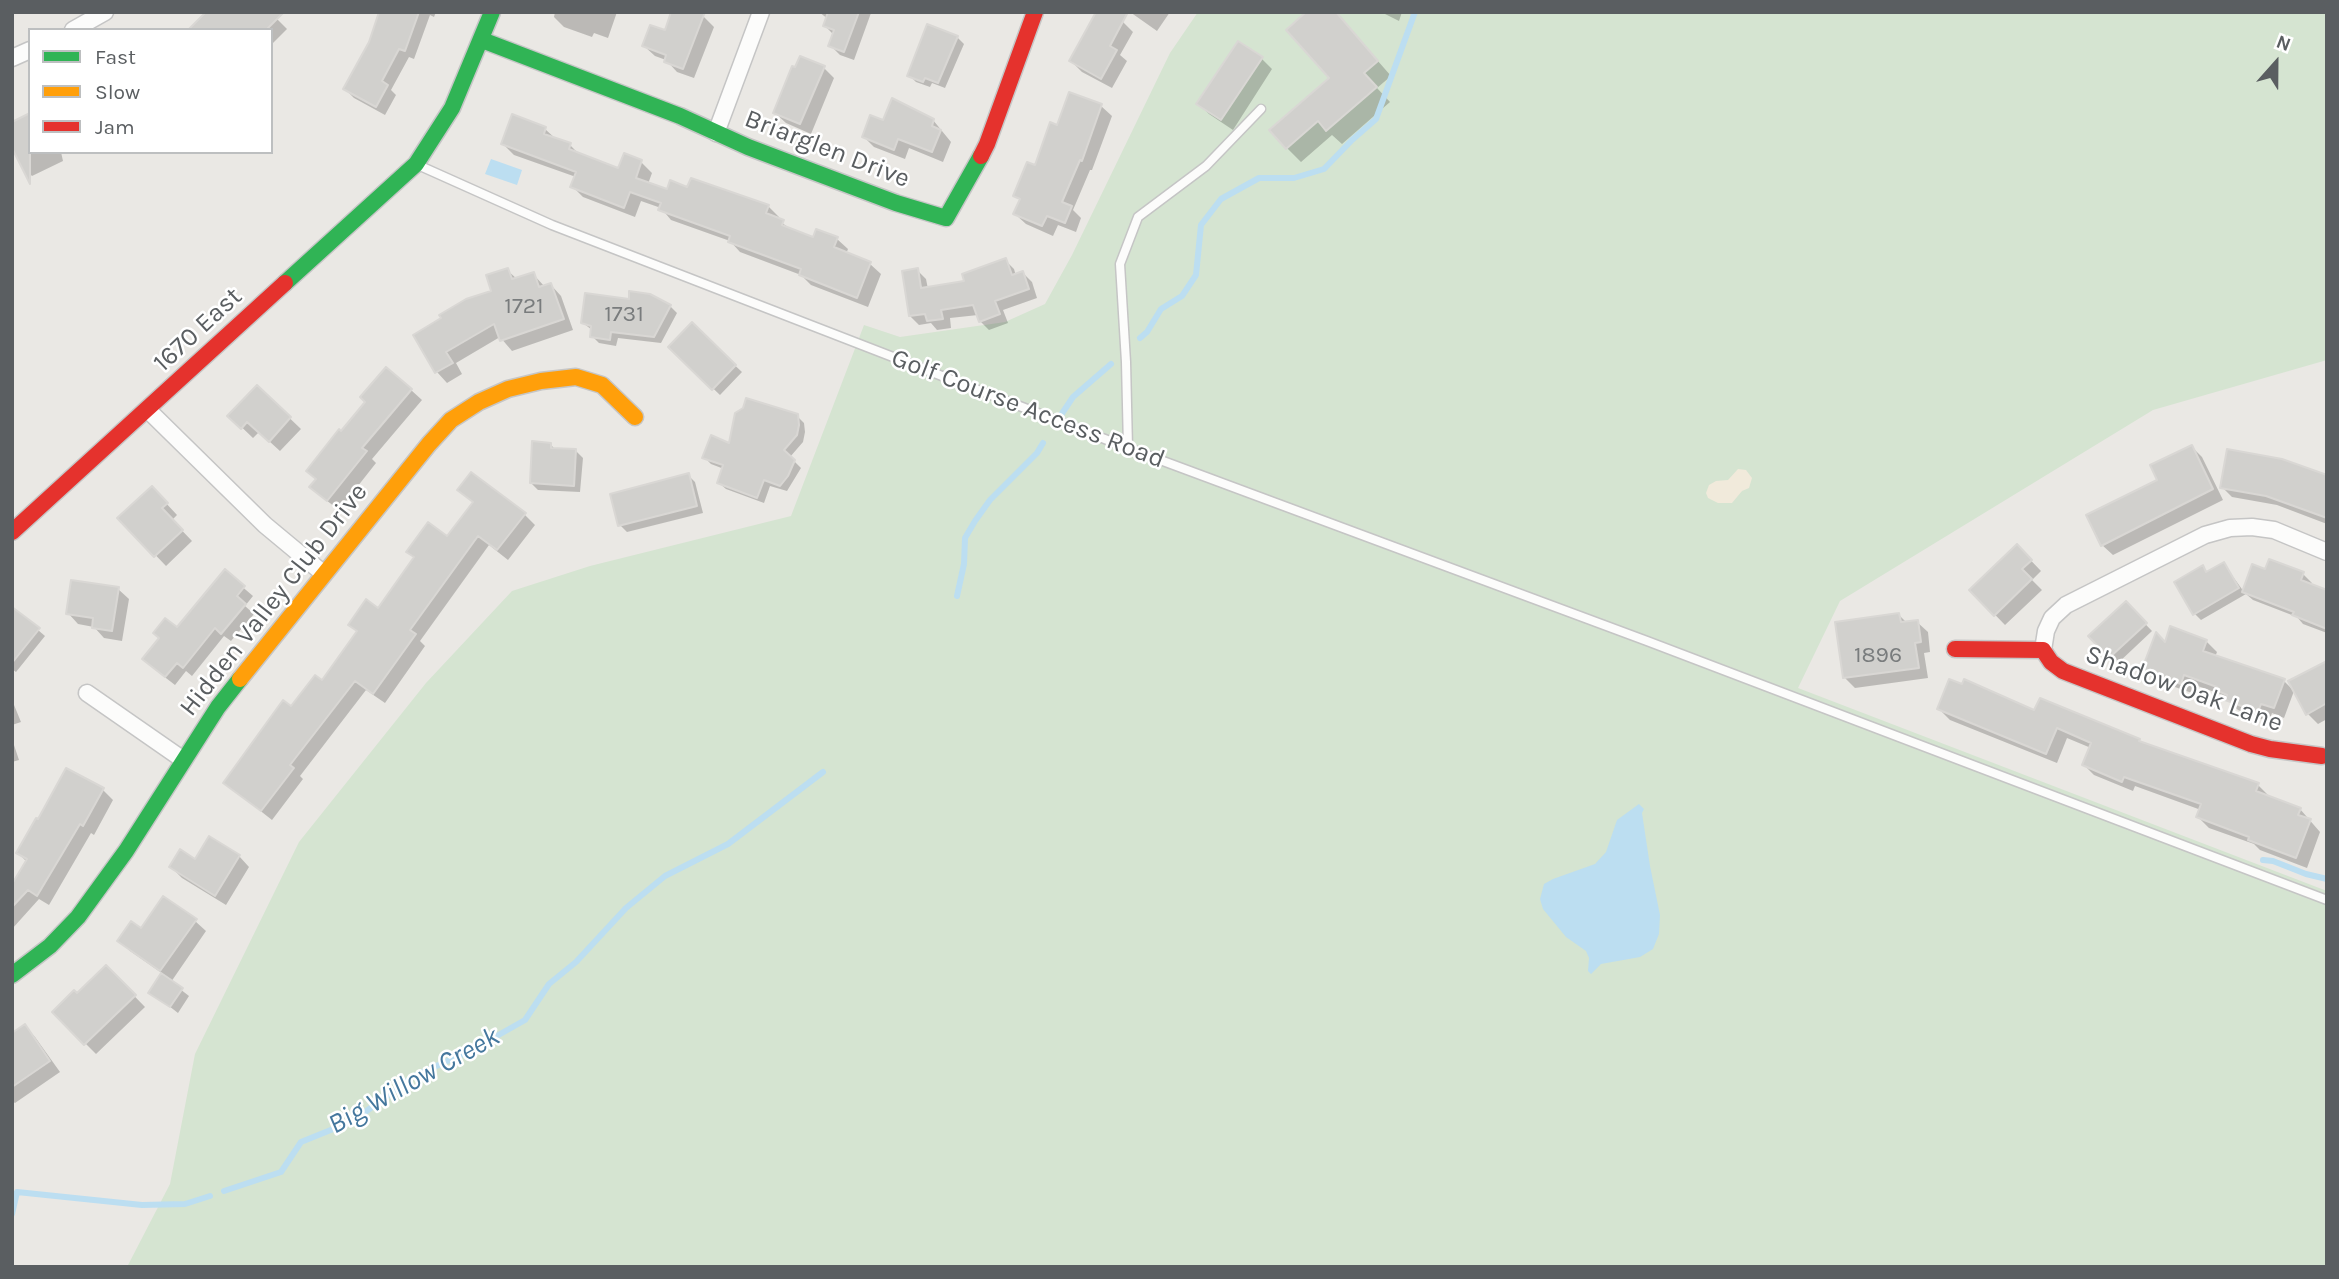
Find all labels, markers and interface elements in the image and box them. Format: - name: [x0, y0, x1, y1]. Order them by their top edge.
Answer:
- legend: [28, 28, 273, 154]
- north arrow: [2241, 28, 2311, 98]
- text: N: [2273, 31, 2294, 56]
- text: Fast: [95, 45, 136, 69]
- text: Slow: [95, 80, 140, 104]
- street label: Briarglen Drive: [740, 103, 914, 195]
- text: Jam: [95, 115, 135, 139]
- street label: 1670 East: [147, 281, 249, 379]
- house number: 1721: [504, 292, 544, 320]
- house number: 1731: [604, 300, 644, 328]
- street label: Golf Course Access Road: [887, 342, 1169, 476]
- street label: Hidden Valley Club Drive: [173, 477, 375, 723]
- street label: Shadow Oak Lane: [2081, 639, 2287, 739]
- house number: 1896: [1854, 641, 1902, 669]
- water label: Big Willow Creek: [322, 1020, 506, 1142]

